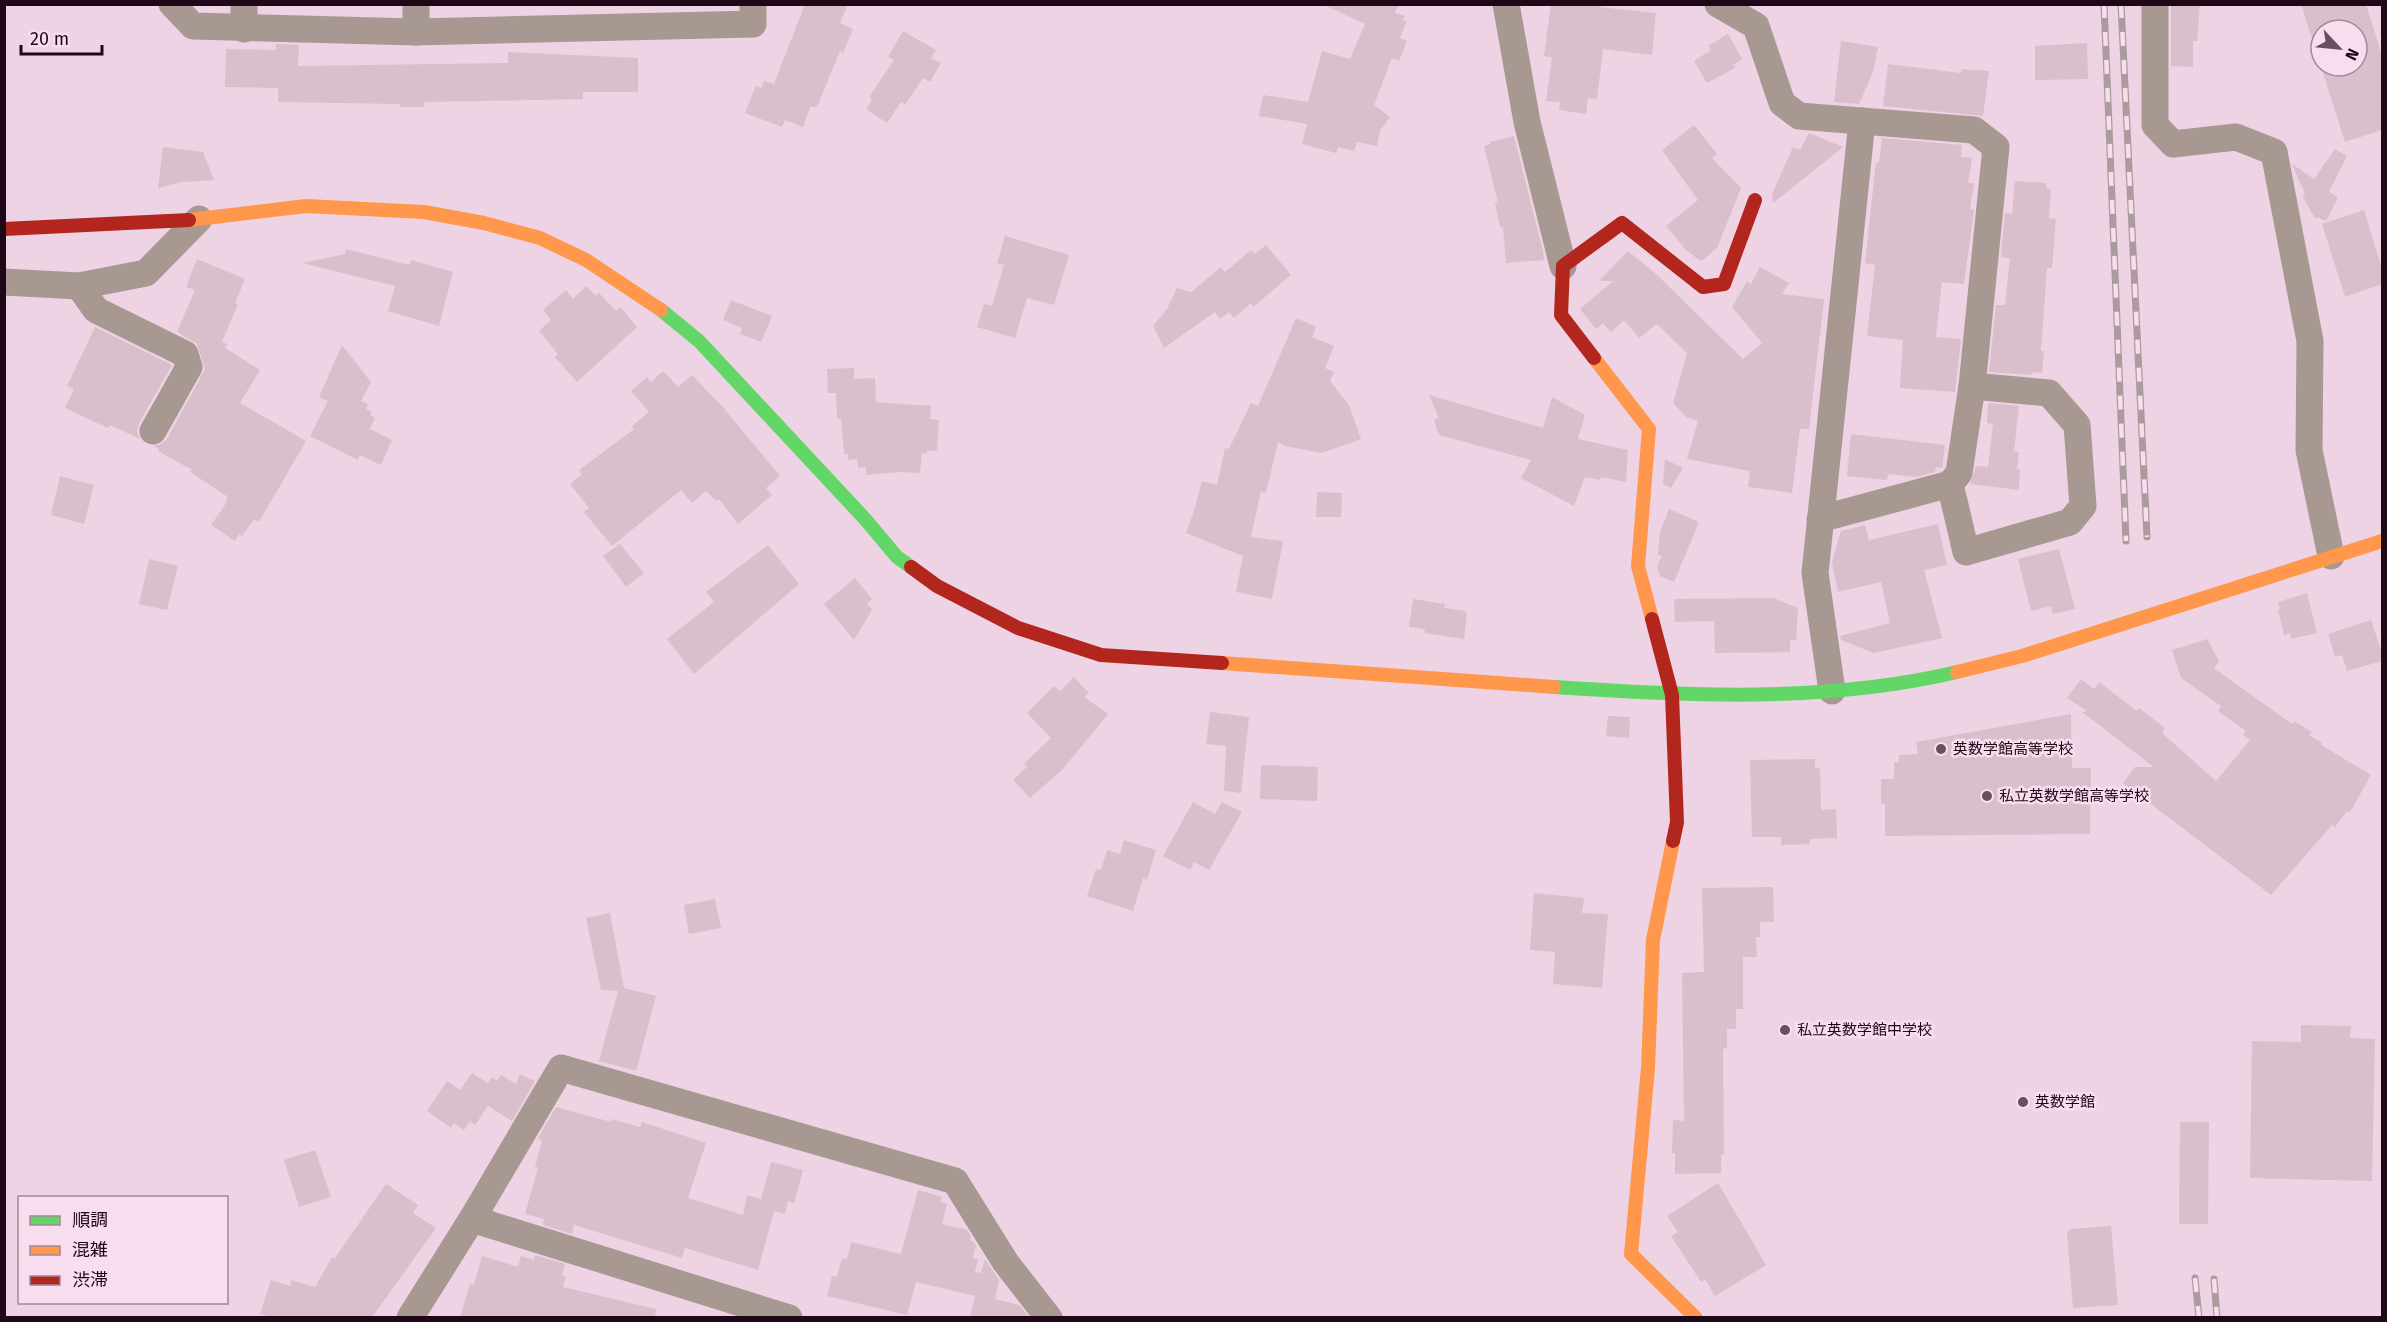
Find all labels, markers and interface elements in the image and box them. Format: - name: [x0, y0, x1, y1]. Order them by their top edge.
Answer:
- scale bar: [21, 18, 102, 56]
- north arrow: [2309, 18, 2369, 78]
- text: 20 m: [30, 28, 69, 50]
- text: N: [2341, 45, 2363, 63]
- place label: 英数学館高等学校: [1953, 740, 2073, 758]
- marker: 英数学館高等学校: [1934, 742, 1948, 756]
- place label: 私立英数学館高等学校: [1999, 787, 2149, 805]
- marker: 私立英数学館高等学校: [1980, 789, 1994, 803]
- place label: 私立英数学館中学校: [1797, 1021, 1932, 1039]
- marker: 私立英数学館中学校: [1778, 1023, 1792, 1037]
- place label: 英数学館: [2035, 1093, 2095, 1111]
- marker: 英数学館: [2016, 1095, 2030, 1109]
- legend: [18, 1196, 228, 1304]
- text: 順調: [72, 1209, 108, 1231]
- text: 混雑: [72, 1239, 108, 1261]
- text: 渋滞: [72, 1269, 108, 1291]

